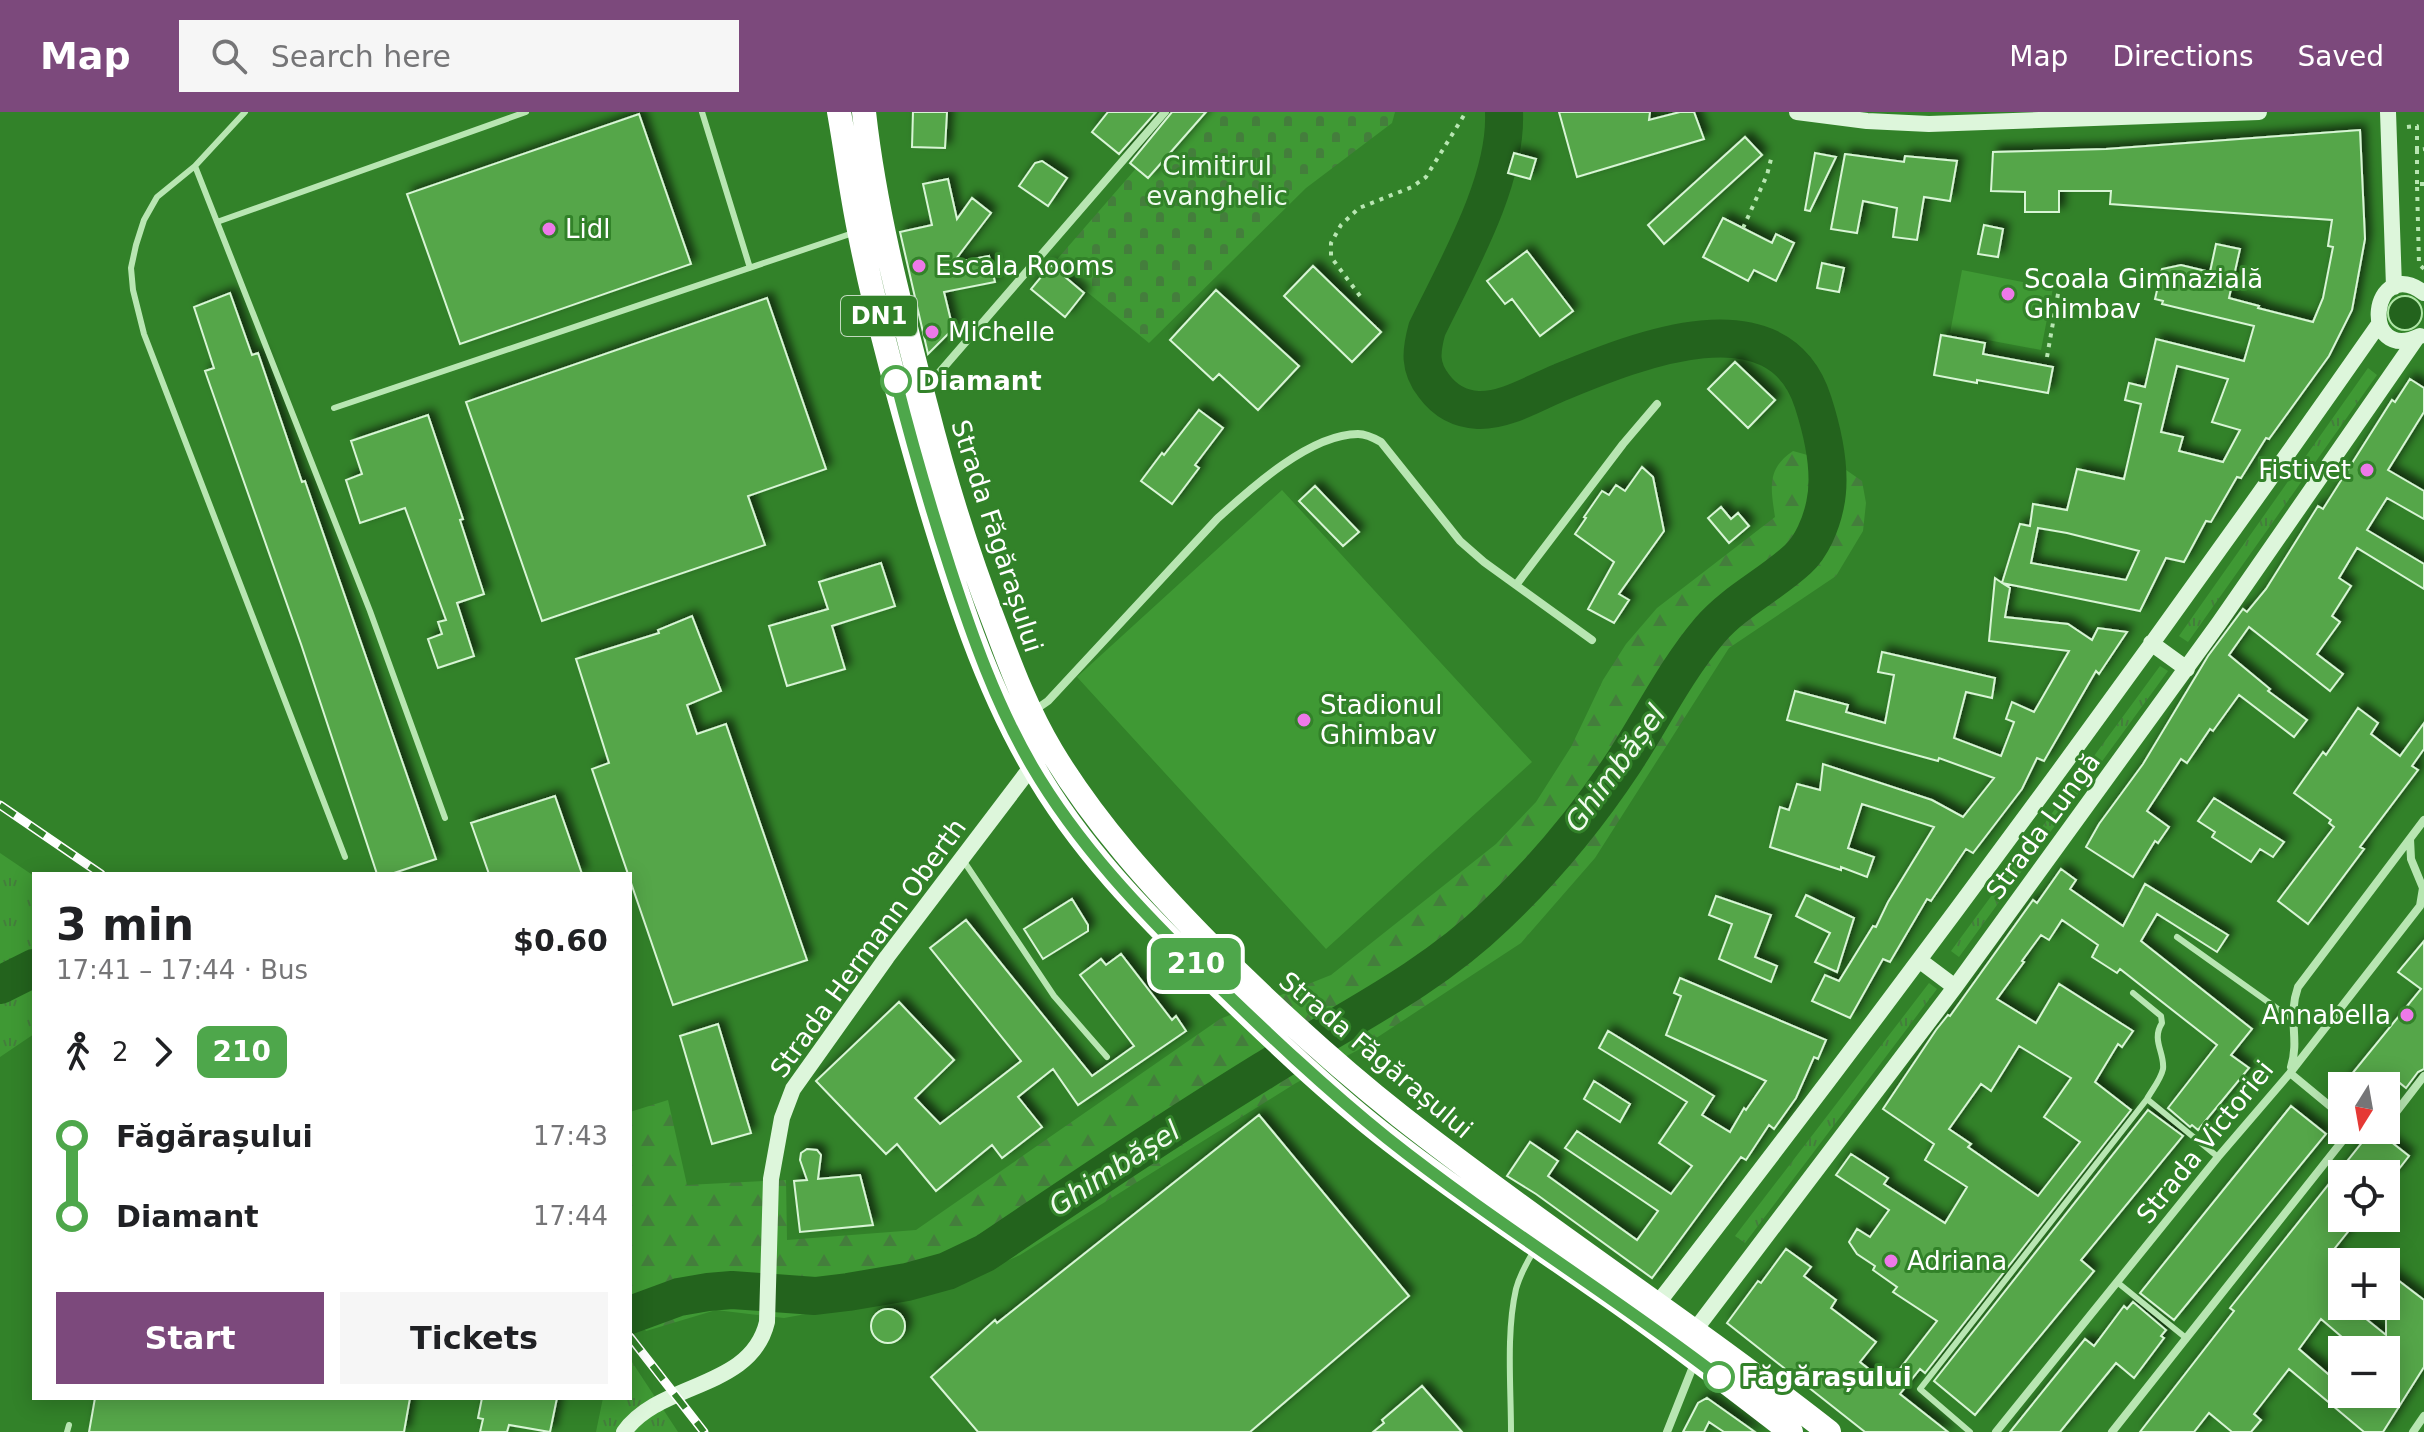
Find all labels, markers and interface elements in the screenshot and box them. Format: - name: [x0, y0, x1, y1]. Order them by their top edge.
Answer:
- search box: [179, 20, 739, 92]
- text: Map: [40, 34, 131, 78]
- icon: search: [207, 34, 251, 78]
- text: Search here: [271, 39, 451, 74]
- text: Map: [2009, 40, 2068, 73]
- text: Directions: [2112, 40, 2253, 73]
- text: Saved: [2297, 40, 2384, 73]
- park label: Cimitirul evanghelic: [1146, 151, 1288, 211]
- place label: Lidl: [565, 214, 610, 244]
- marker: Lidl: [540, 220, 558, 238]
- place label: Escala Rooms: [935, 251, 1114, 281]
- marker: Escala Rooms: [910, 257, 928, 275]
- place label: Scoala Gimnazială Ghimbav: [2024, 264, 2263, 324]
- marker: Scoala Gimnazială Ghimbav: [1999, 285, 2017, 303]
- road number: DN1: [841, 296, 917, 336]
- place label: Michelle: [948, 317, 1055, 347]
- marker: Michelle: [923, 323, 941, 341]
- marker: Diamant: [881, 366, 911, 396]
- place label: Diamant: [918, 366, 1042, 396]
- street label: Strada Făgărașului: [945, 416, 1049, 656]
- place label: Fistivet: [2258, 455, 2351, 485]
- marker: Fistivet: [2358, 461, 2376, 479]
- place label: Stadionul Ghimbav: [1320, 690, 1442, 750]
- water label: Ghimbășel: [1558, 698, 1673, 838]
- marker: Stadionul Ghimbav: [1295, 711, 1313, 729]
- street label: Strada Lungă: [1980, 747, 2106, 905]
- street label: Strada Hermann Oberth: [764, 813, 972, 1083]
- text: 3 min: [56, 899, 194, 950]
- text: $0.60: [513, 923, 608, 958]
- line badge: 210: [1150, 938, 1242, 990]
- text: 210: [1167, 947, 1225, 980]
- text: 17:41 – 17:44 · Bus: [56, 955, 308, 985]
- street label: Strada Făgărașului: [1273, 966, 1479, 1144]
- place label: Annabella: [2261, 1000, 2391, 1030]
- marker: Annabella: [2398, 1006, 2416, 1024]
- icon: walk: [56, 1030, 100, 1074]
- icon: forward: [141, 1030, 185, 1074]
- text: 210: [213, 1035, 271, 1068]
- text: 2: [112, 1037, 129, 1067]
- street label: Strada Victoriei: [2130, 1055, 2280, 1229]
- north arrow: [2328, 1072, 2400, 1144]
- map controls: [2328, 1072, 2400, 1408]
- water label: Ghimbășel: [1043, 1114, 1186, 1223]
- text: Făgărașului: [116, 1119, 313, 1154]
- text: 17:43: [533, 1121, 608, 1151]
- button: locate: [2328, 1160, 2400, 1232]
- text: Diamant: [116, 1199, 259, 1234]
- text: 17:44: [533, 1201, 608, 1231]
- place label: Adriana: [1907, 1246, 2007, 1276]
- button: +: [2328, 1248, 2400, 1320]
- marker: Adriana: [1882, 1252, 1900, 1270]
- button: Start: [56, 1292, 324, 1384]
- button: Tickets: [340, 1292, 608, 1384]
- button: −: [2328, 1336, 2400, 1408]
- marker: Făgărașului: [1704, 1362, 1734, 1392]
- place label: Făgărașului: [1741, 1362, 1912, 1392]

